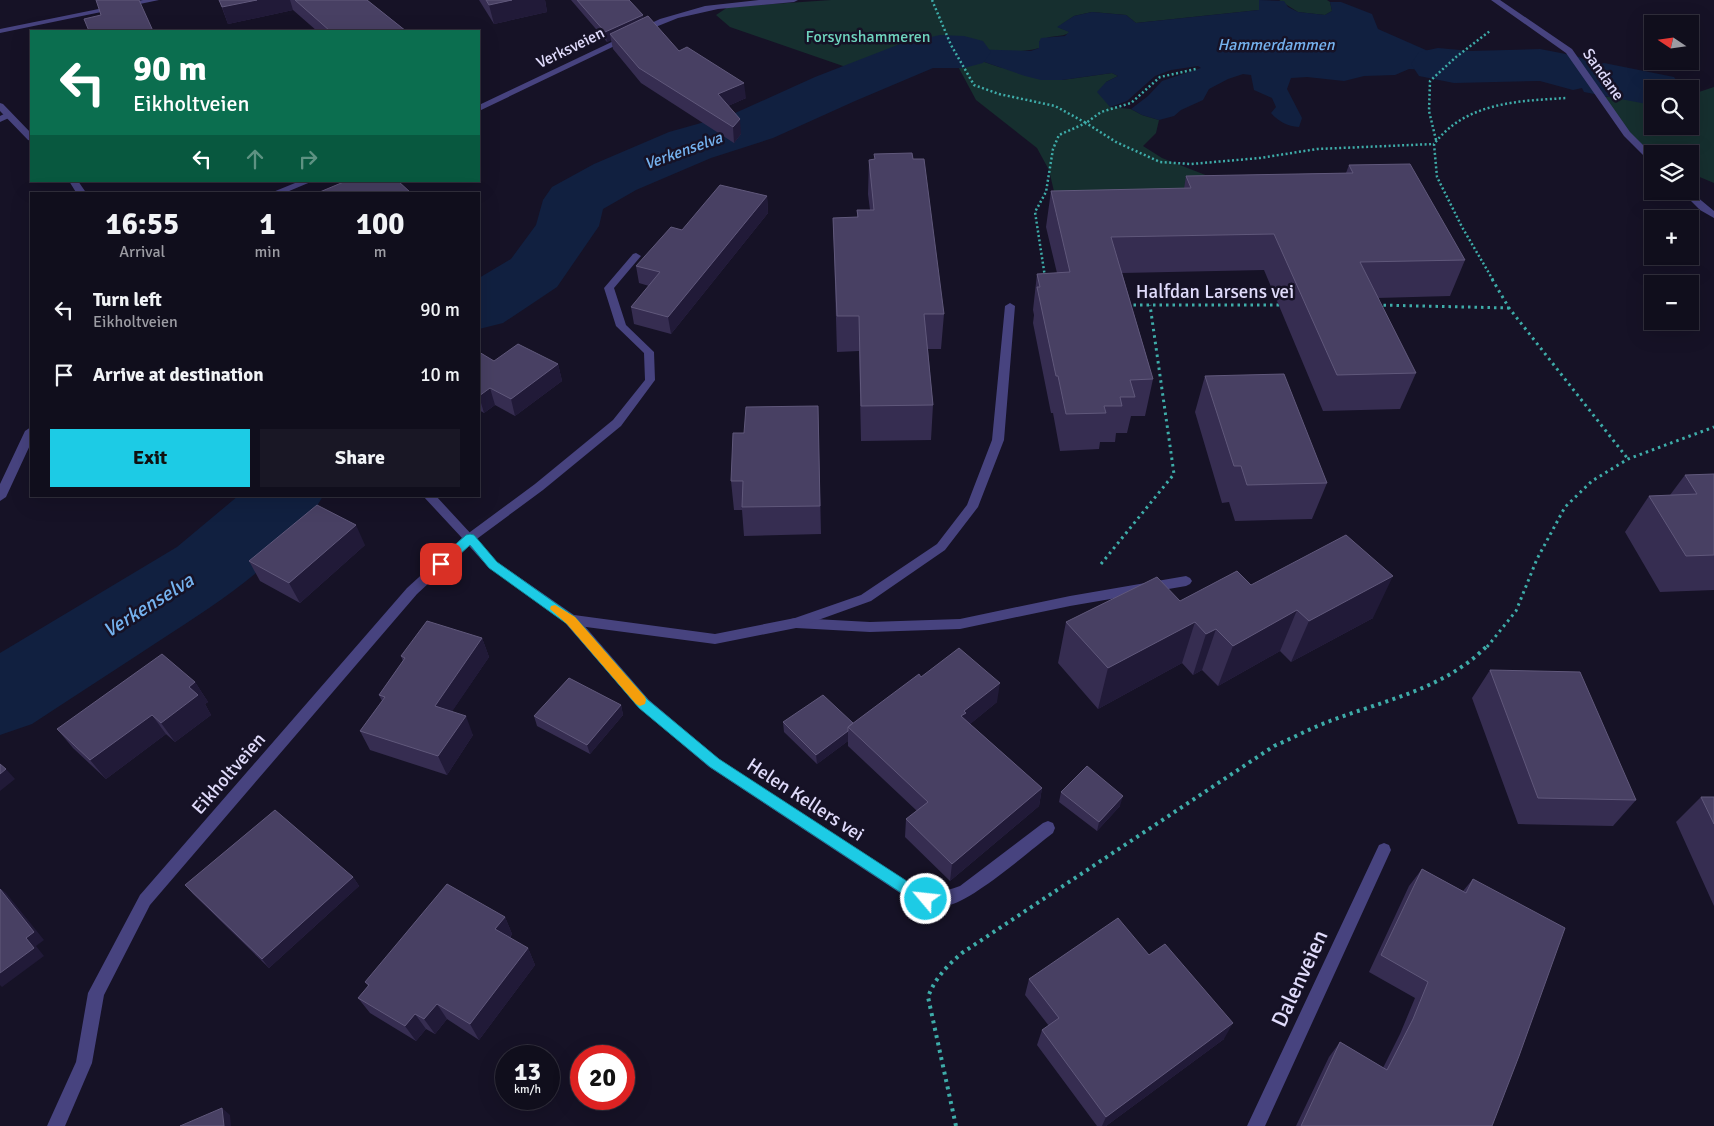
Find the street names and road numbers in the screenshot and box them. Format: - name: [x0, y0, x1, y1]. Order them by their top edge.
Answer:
- street label: Verksveien: [533, 23, 608, 73]
- street label: Sandane: [1578, 45, 1628, 104]
- street label: Halfdan Larsens vei: [1136, 280, 1294, 304]
- street label: Eikholtveien: [187, 728, 271, 820]
- street label: Helen Kellers vei: [742, 753, 869, 847]
- street label: Dalenveien: [1265, 925, 1334, 1031]

